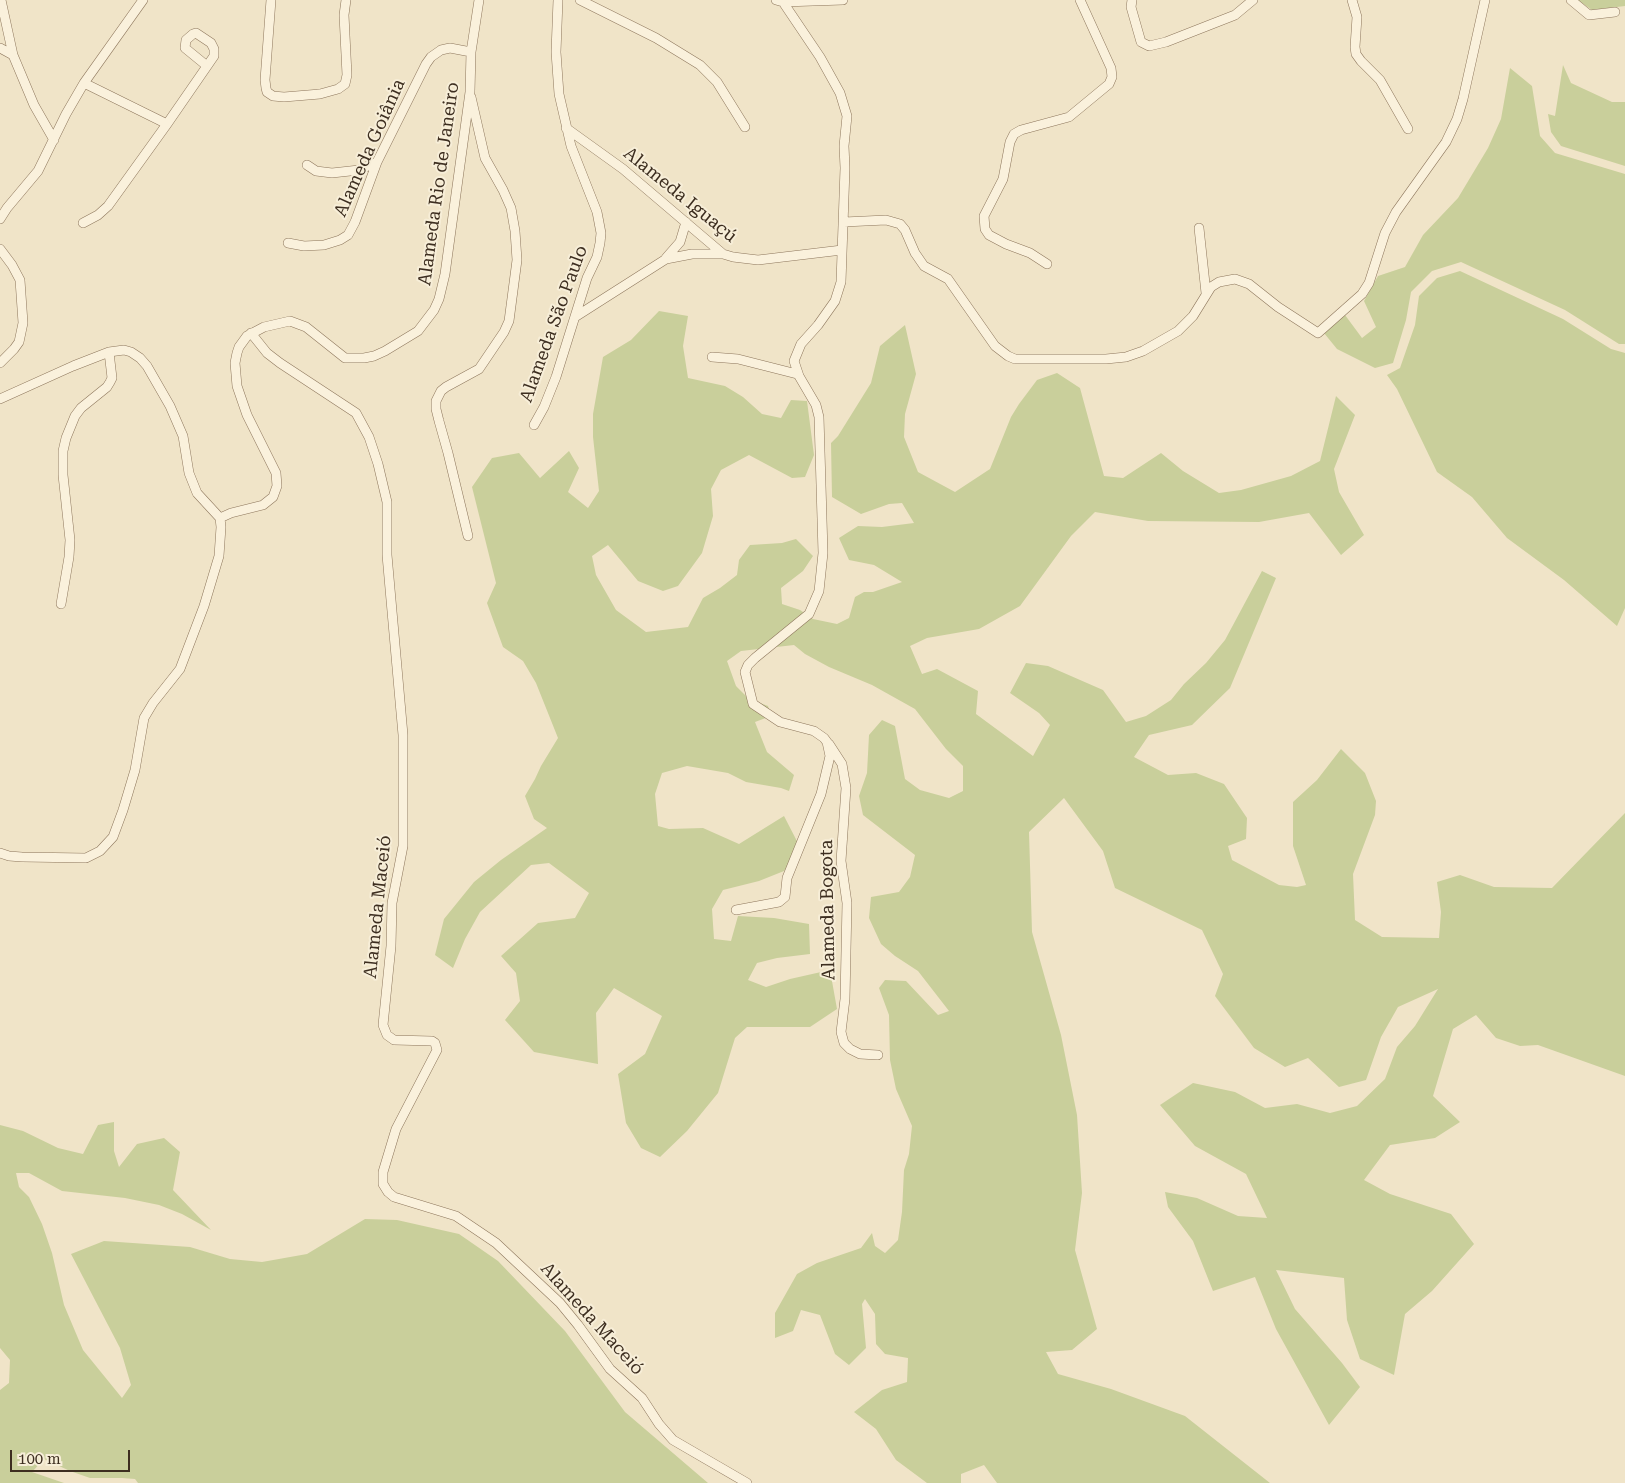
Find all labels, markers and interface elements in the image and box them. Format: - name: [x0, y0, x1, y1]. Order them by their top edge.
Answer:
- street label: Alameda Goiânia: [330, 76, 410, 220]
- street label: Alameda Rio de Janeiro: [414, 81, 464, 287]
- street label: Alameda Iguaçú: [619, 143, 741, 247]
- street label: Alameda São Paulo: [516, 243, 592, 405]
- street label: Alameda Maceió: [360, 834, 396, 980]
- street label: Alameda Bogota: [816, 839, 840, 981]
- street label: Alameda Maceió: [536, 1258, 648, 1380]
- scale bar: [12, 1440, 132, 1472]
- text: 100 m: [18, 1450, 61, 1468]

